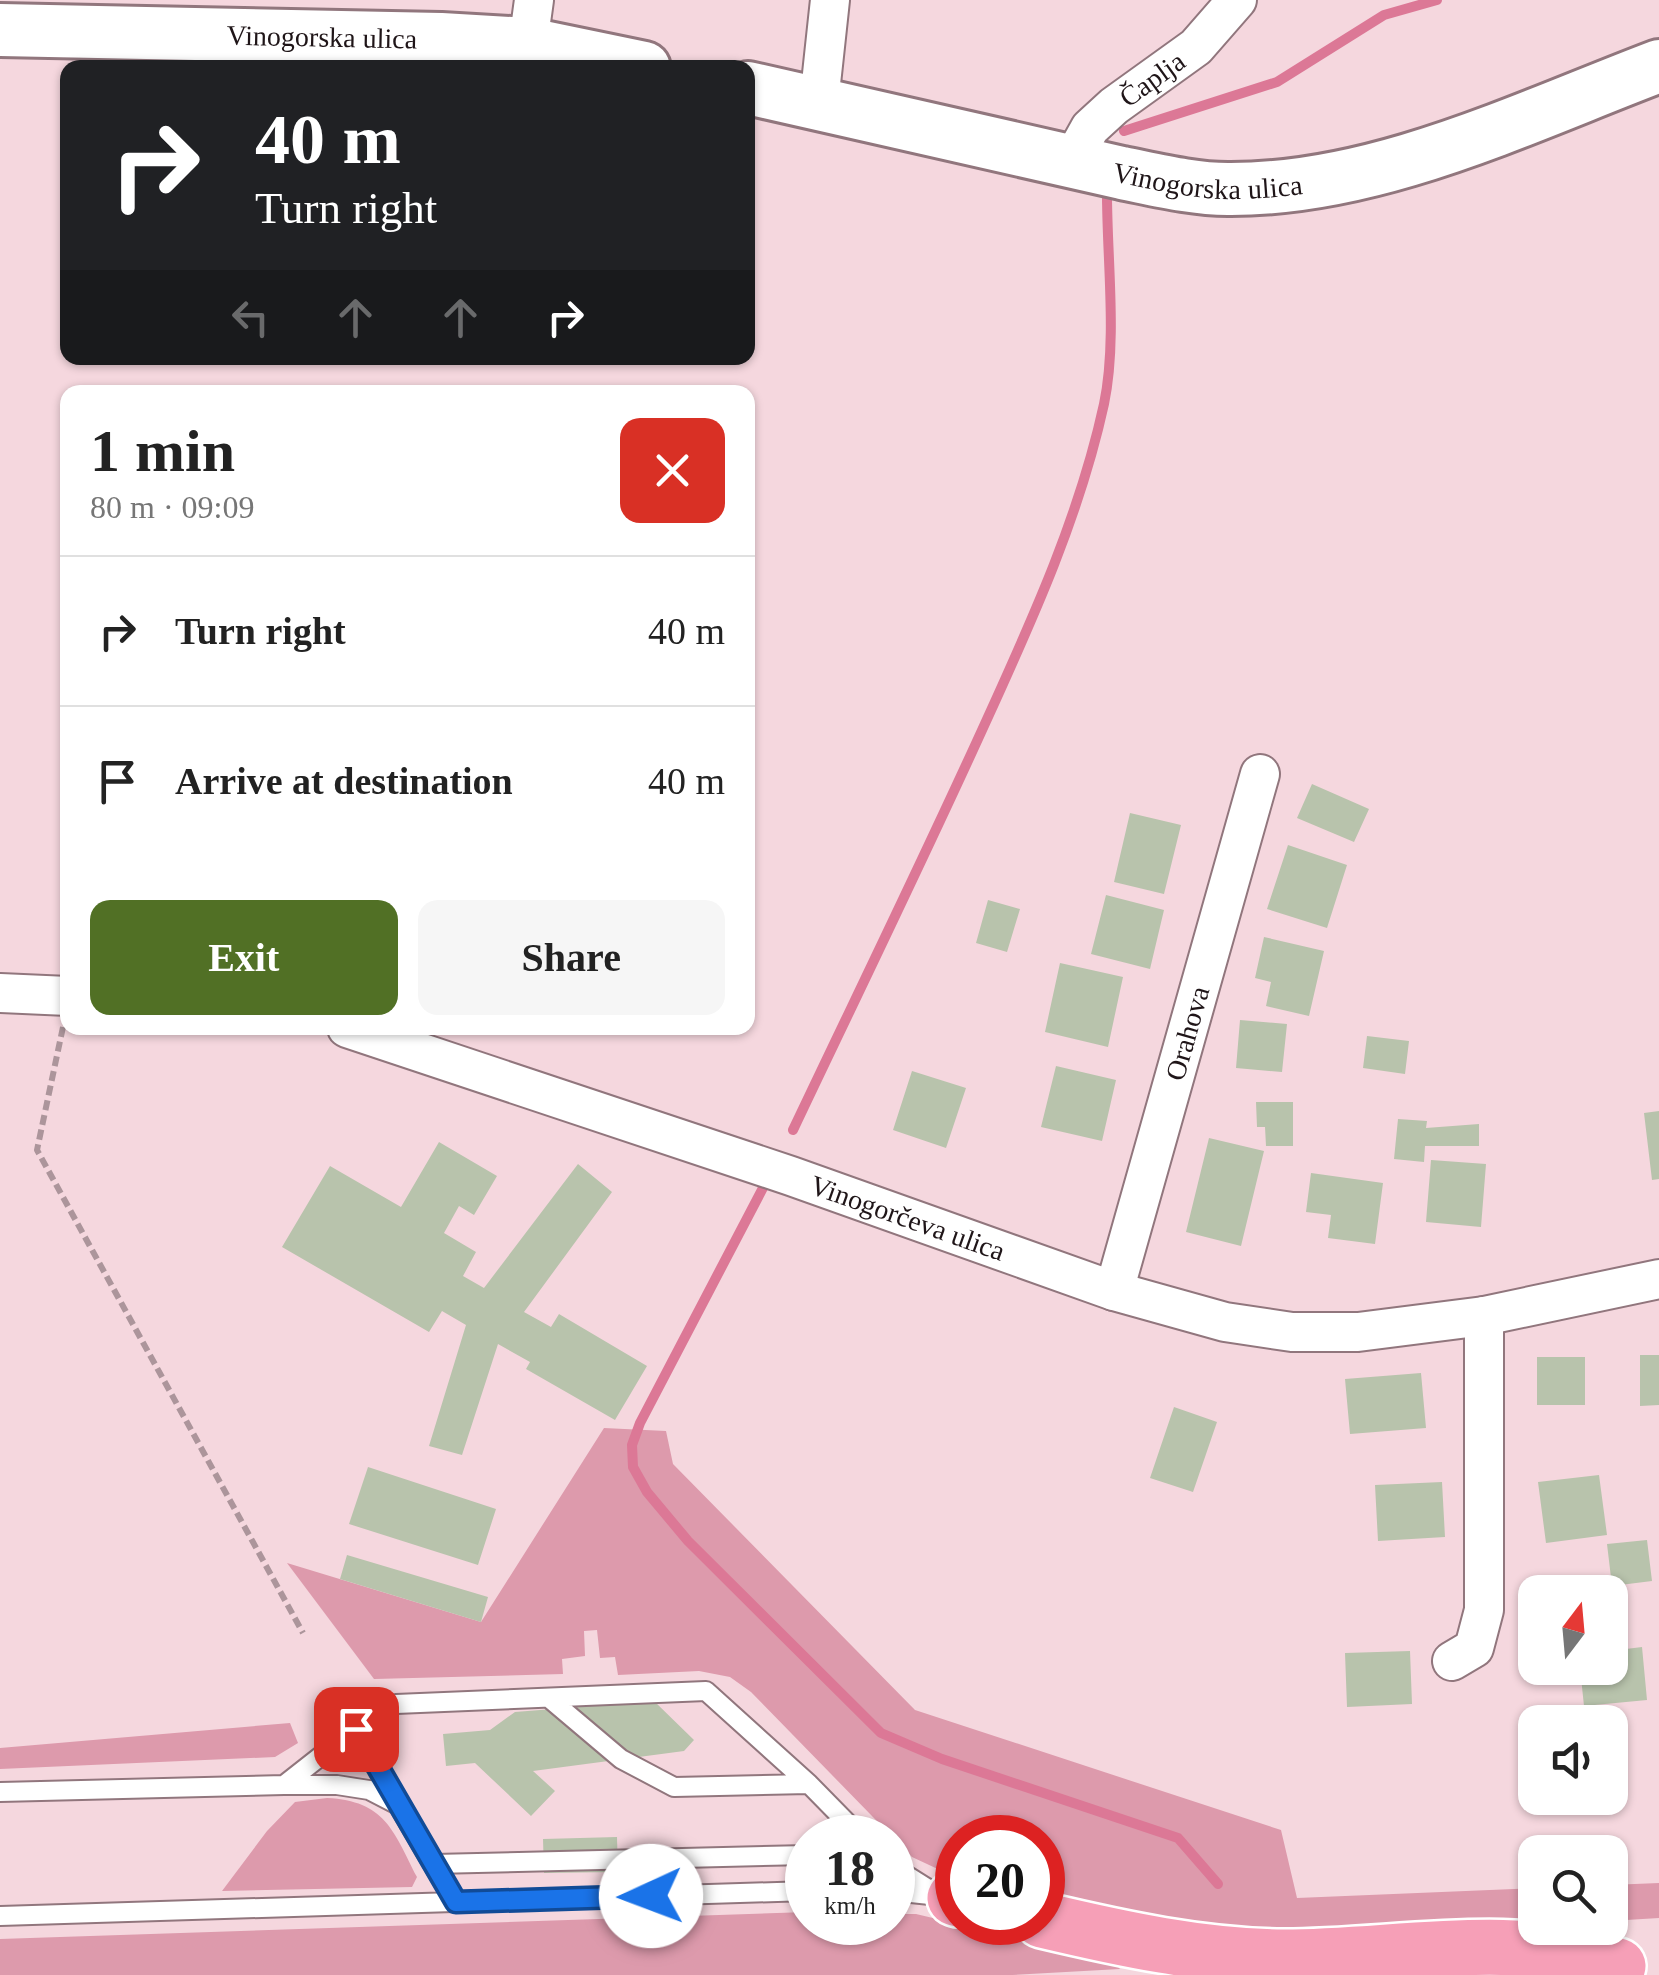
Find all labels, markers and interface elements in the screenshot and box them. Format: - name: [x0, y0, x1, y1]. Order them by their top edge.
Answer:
- street label: Vinogorska ulica: [226, 19, 418, 54]
- street label: Čaplja: [1113, 45, 1191, 113]
- icon: right: [90, 100, 220, 230]
- text: 40 m: [255, 101, 401, 178]
- street label: Vinogorska ulica: [1110, 156, 1305, 205]
- text: Turn right: [255, 183, 437, 233]
- icon: left: [223, 290, 278, 345]
- icon: ahead: [328, 290, 383, 345]
- icon: ahead: [433, 290, 488, 345]
- icon: right: [538, 290, 593, 345]
- text: 1 min: [90, 418, 235, 484]
- button: close: [620, 418, 725, 523]
- text: 80 m · 09:09: [90, 489, 254, 525]
- icon: right: [90, 604, 145, 659]
- text: Turn right: [175, 610, 346, 652]
- text: 40 m: [648, 610, 725, 652]
- icon: arrive: [90, 754, 145, 809]
- text: Arrive at destination: [175, 760, 513, 802]
- text: 40 m: [648, 760, 725, 802]
- button: Exit: [90, 900, 398, 1015]
- button: Share: [418, 900, 725, 1015]
- street label: Orahova: [1159, 982, 1215, 1084]
- street label: Vinogorčeva ulica: [806, 1169, 1010, 1267]
- north arrow: [1518, 1575, 1628, 1685]
- map controls: [1518, 1575, 1628, 1945]
- pin: [314, 1687, 399, 1772]
- icon: arrive: [329, 1702, 384, 1757]
- button: sound: [1518, 1705, 1628, 1815]
- speed limit sign: 20: [935, 1815, 1065, 1945]
- button: search: [1518, 1835, 1628, 1945]
- text: 18: [825, 1840, 875, 1896]
- position arrow: [599, 1844, 703, 1948]
- text: km/h: [824, 1892, 876, 1919]

